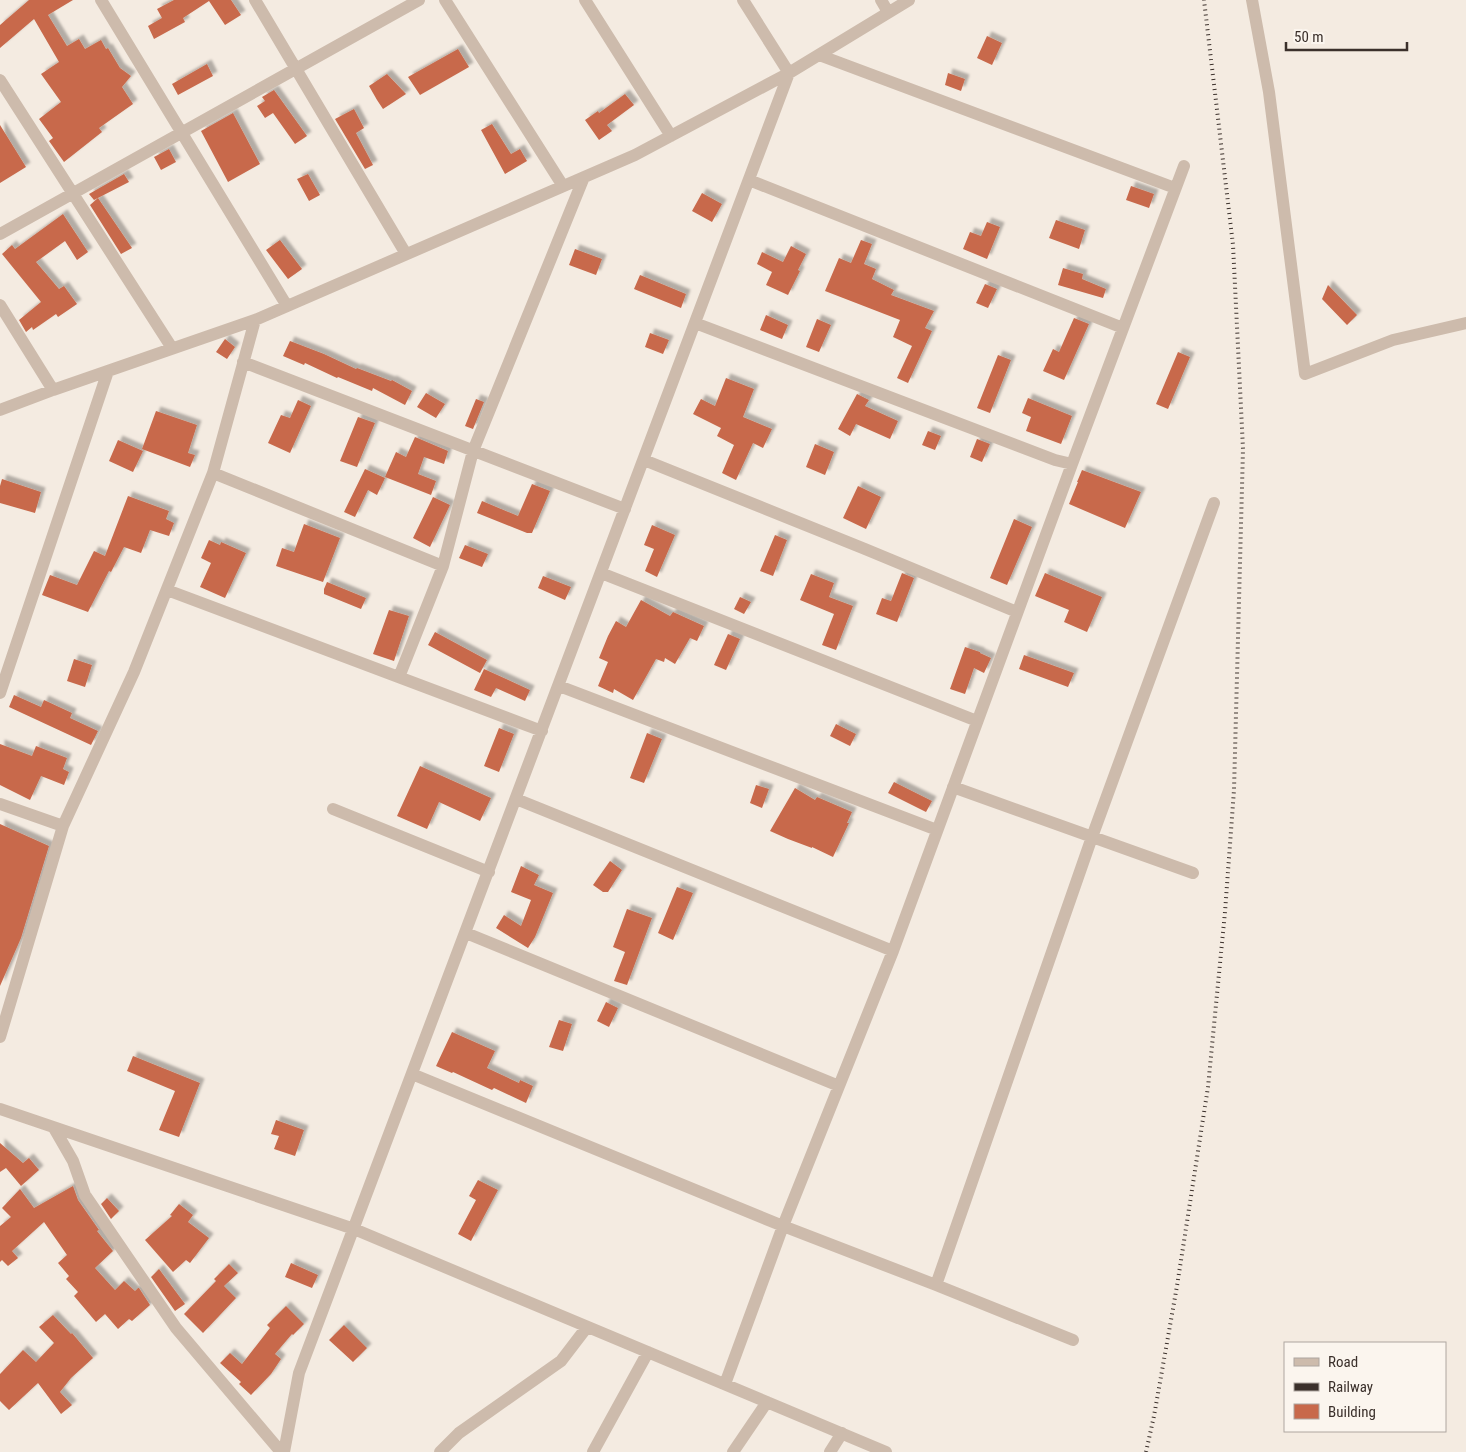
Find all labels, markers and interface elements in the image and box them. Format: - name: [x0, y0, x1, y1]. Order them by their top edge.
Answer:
- scale bar: [1286, 20, 1407, 52]
- text: 50 m: [1294, 28, 1324, 46]
- legend: [1284, 1342, 1446, 1432]
- text: Road: [1328, 1353, 1358, 1371]
- text: Railway: [1328, 1378, 1373, 1396]
- text: Building: [1328, 1403, 1376, 1421]

